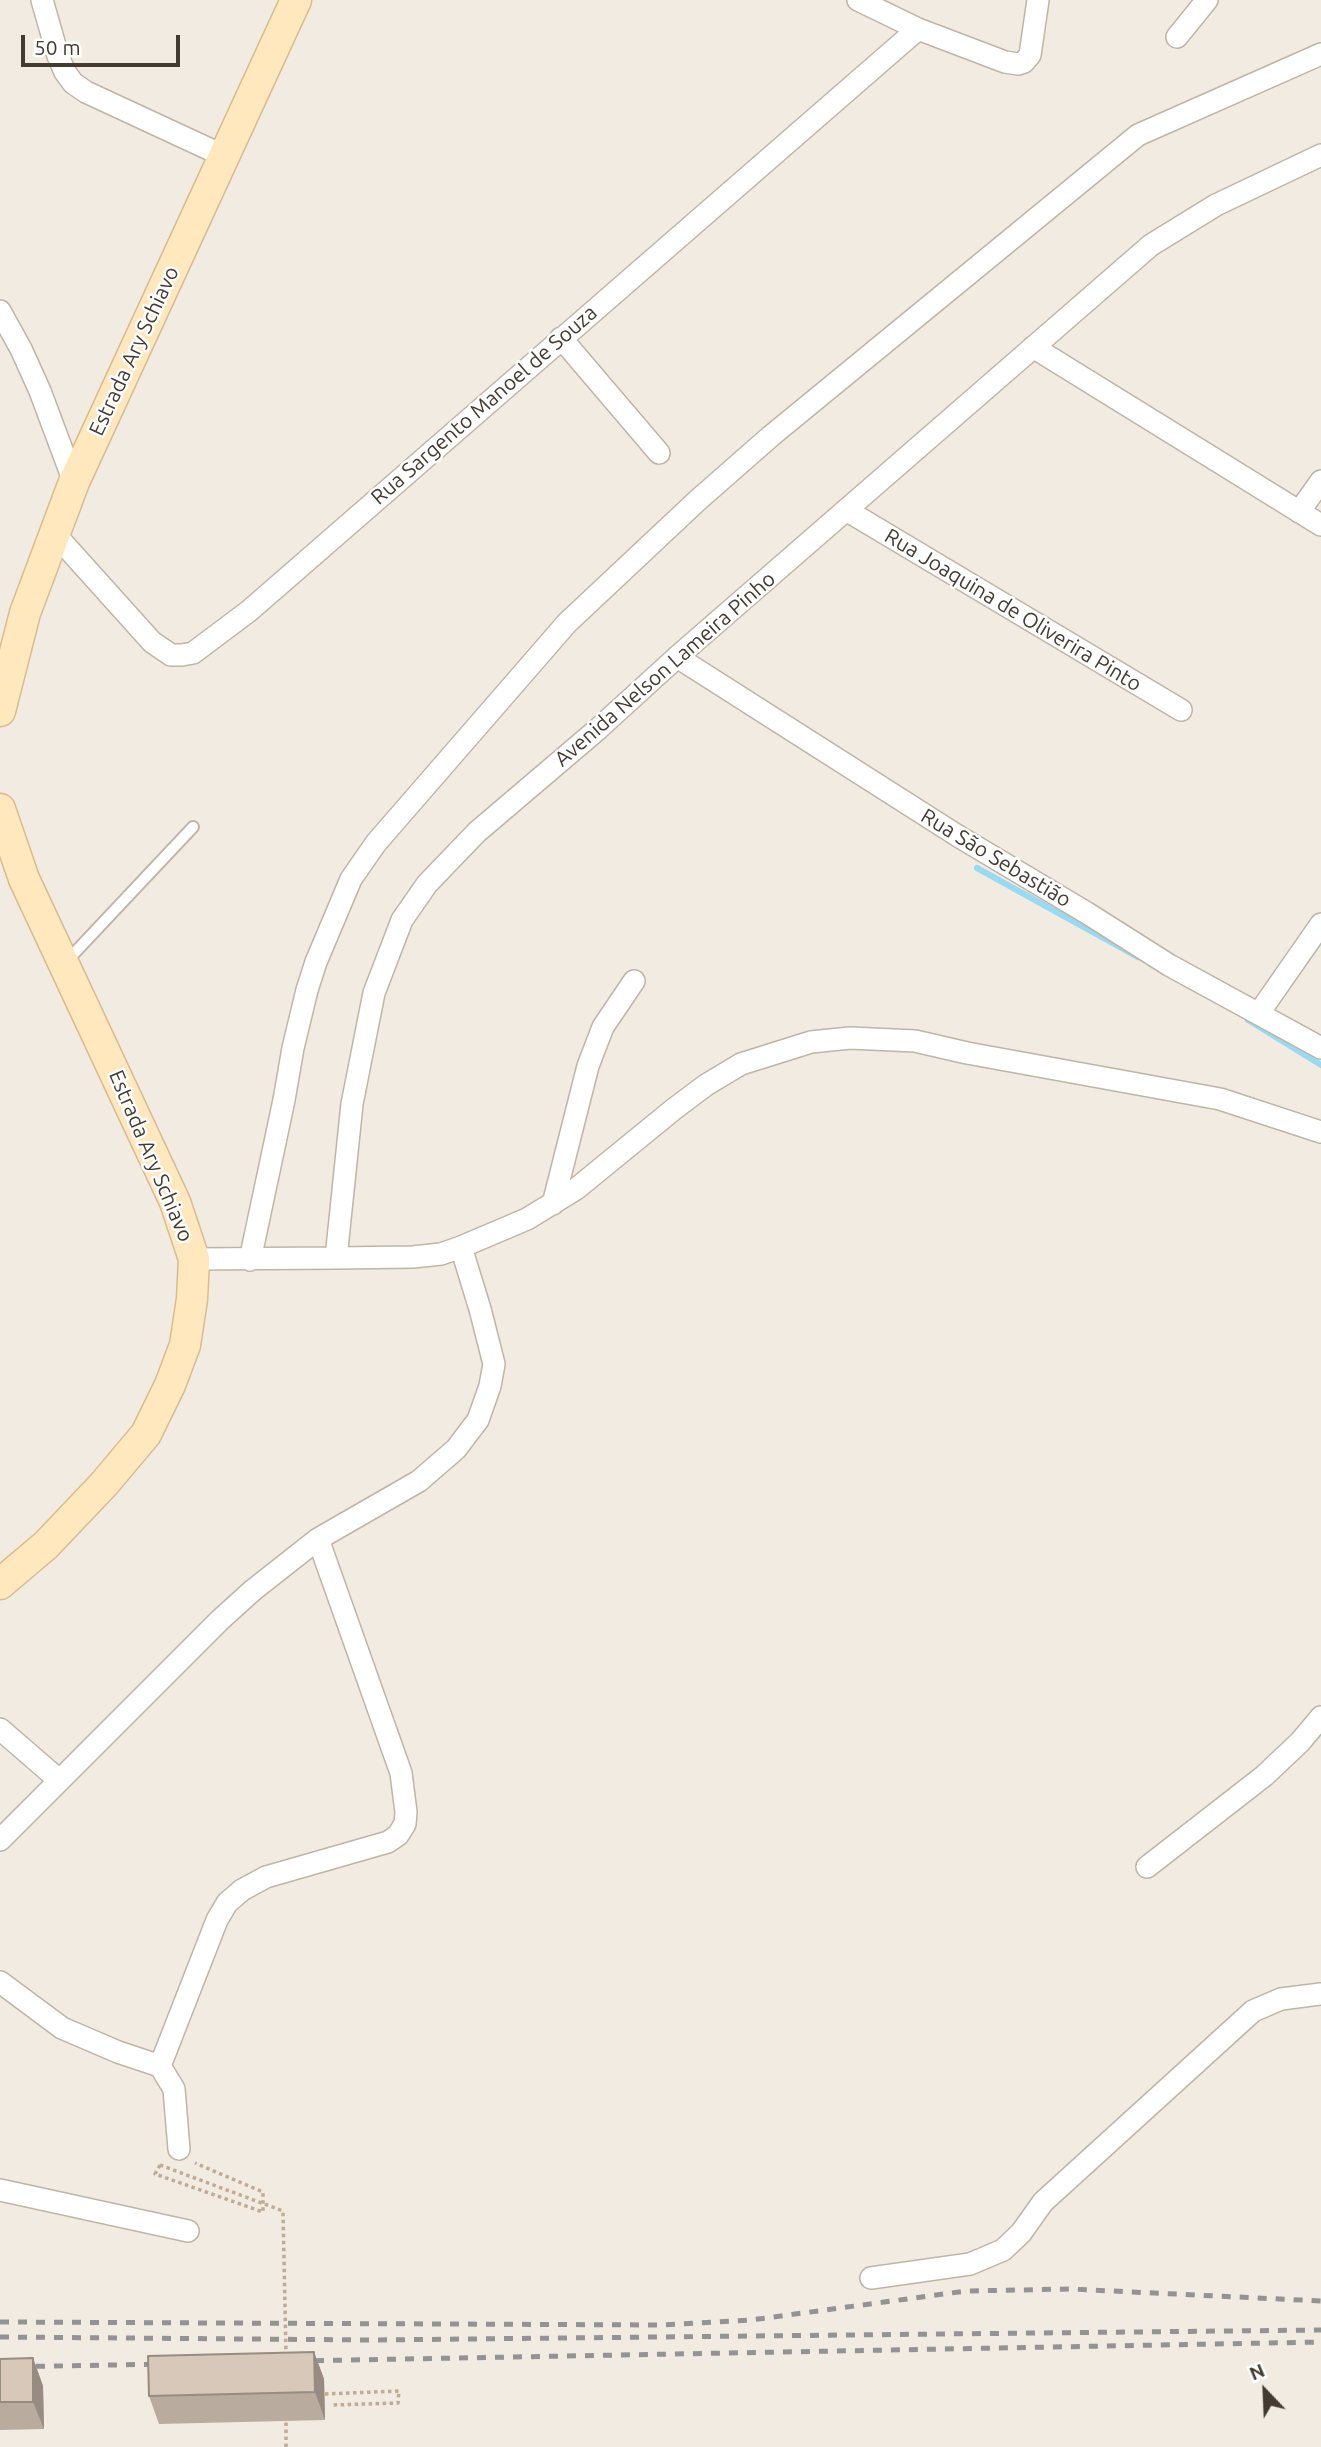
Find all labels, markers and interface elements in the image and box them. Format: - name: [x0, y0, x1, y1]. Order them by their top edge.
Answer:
- scale bar: [24, 21, 184, 65]
- text: 50 m: [34, 35, 81, 59]
- street label: Estrada Ary Schiavo: [84, 262, 184, 440]
- street label: Rua Sargento Manoel de Souza: [366, 300, 602, 510]
- street label: Rua Joaquina de Oliverira Pinto: [880, 523, 1146, 697]
- street label: Avenida Nelson Lameira Pinho: [549, 566, 781, 772]
- street label: Rua São Sebastião: [916, 803, 1076, 913]
- street label: Estrada Ary Schiavo: [103, 1066, 199, 1246]
- north arrow: [1230, 2356, 1300, 2426]
- text: N: [1246, 2359, 1268, 2385]

